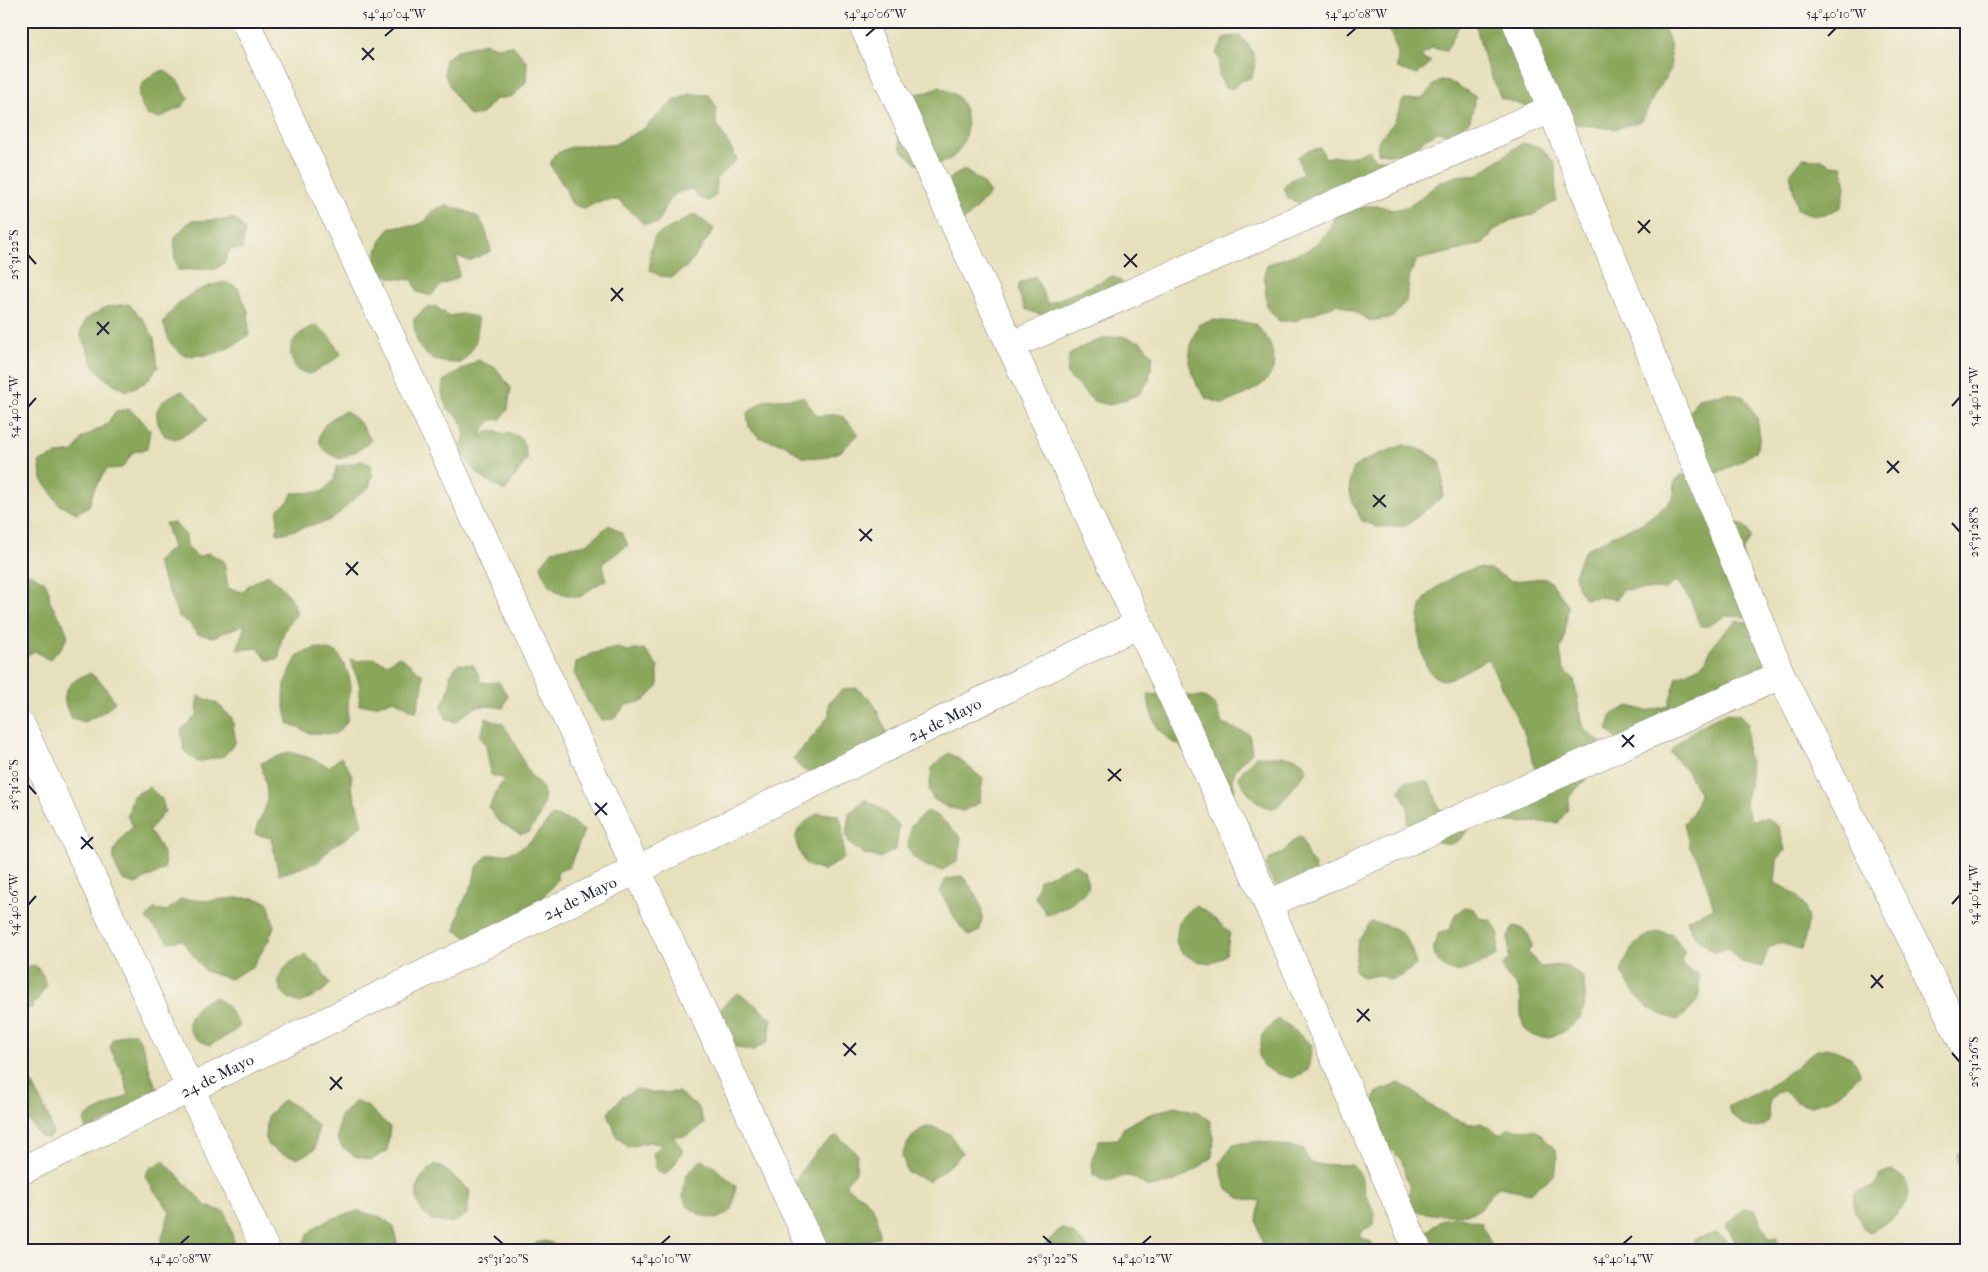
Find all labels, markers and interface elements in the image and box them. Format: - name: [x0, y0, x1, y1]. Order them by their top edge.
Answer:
- text: 54°40'04"W: [363, 7, 427, 21]
- text: 54°40'06"W: [844, 7, 907, 21]
- text: 54°40'08"W: [1325, 7, 1388, 21]
- text: 54°40'10"W: [1806, 7, 1867, 21]
- text: 25°31'22"S: [7, 230, 21, 280]
- text: 54°40'12"W: [1967, 366, 1981, 427]
- text: 54°40'04"W: [7, 374, 21, 438]
- text: 25°31'28"S: [1967, 507, 1981, 557]
- street label: 24 de Mayo: [905, 694, 984, 746]
- text: 25°31'20"S: [7, 759, 21, 811]
- text: 54°40'14"W: [1967, 863, 1981, 925]
- street label: 24 de Mayo: [540, 872, 620, 924]
- text: 54°40'06"W: [7, 873, 21, 936]
- text: 25°31'26"S: [1967, 1036, 1981, 1088]
- street label: 24 de Mayo: [177, 1050, 257, 1102]
- text: 54°40'08"W: [149, 1252, 212, 1266]
- text: 25°31'20"S: [477, 1252, 529, 1266]
- text: 54°40'10"W: [631, 1252, 692, 1266]
- text: 25°31'22"S: [1027, 1252, 1077, 1266]
- text: 54°40'12"W: [1112, 1252, 1173, 1266]
- text: 54°40'14"W: [1593, 1252, 1655, 1266]

